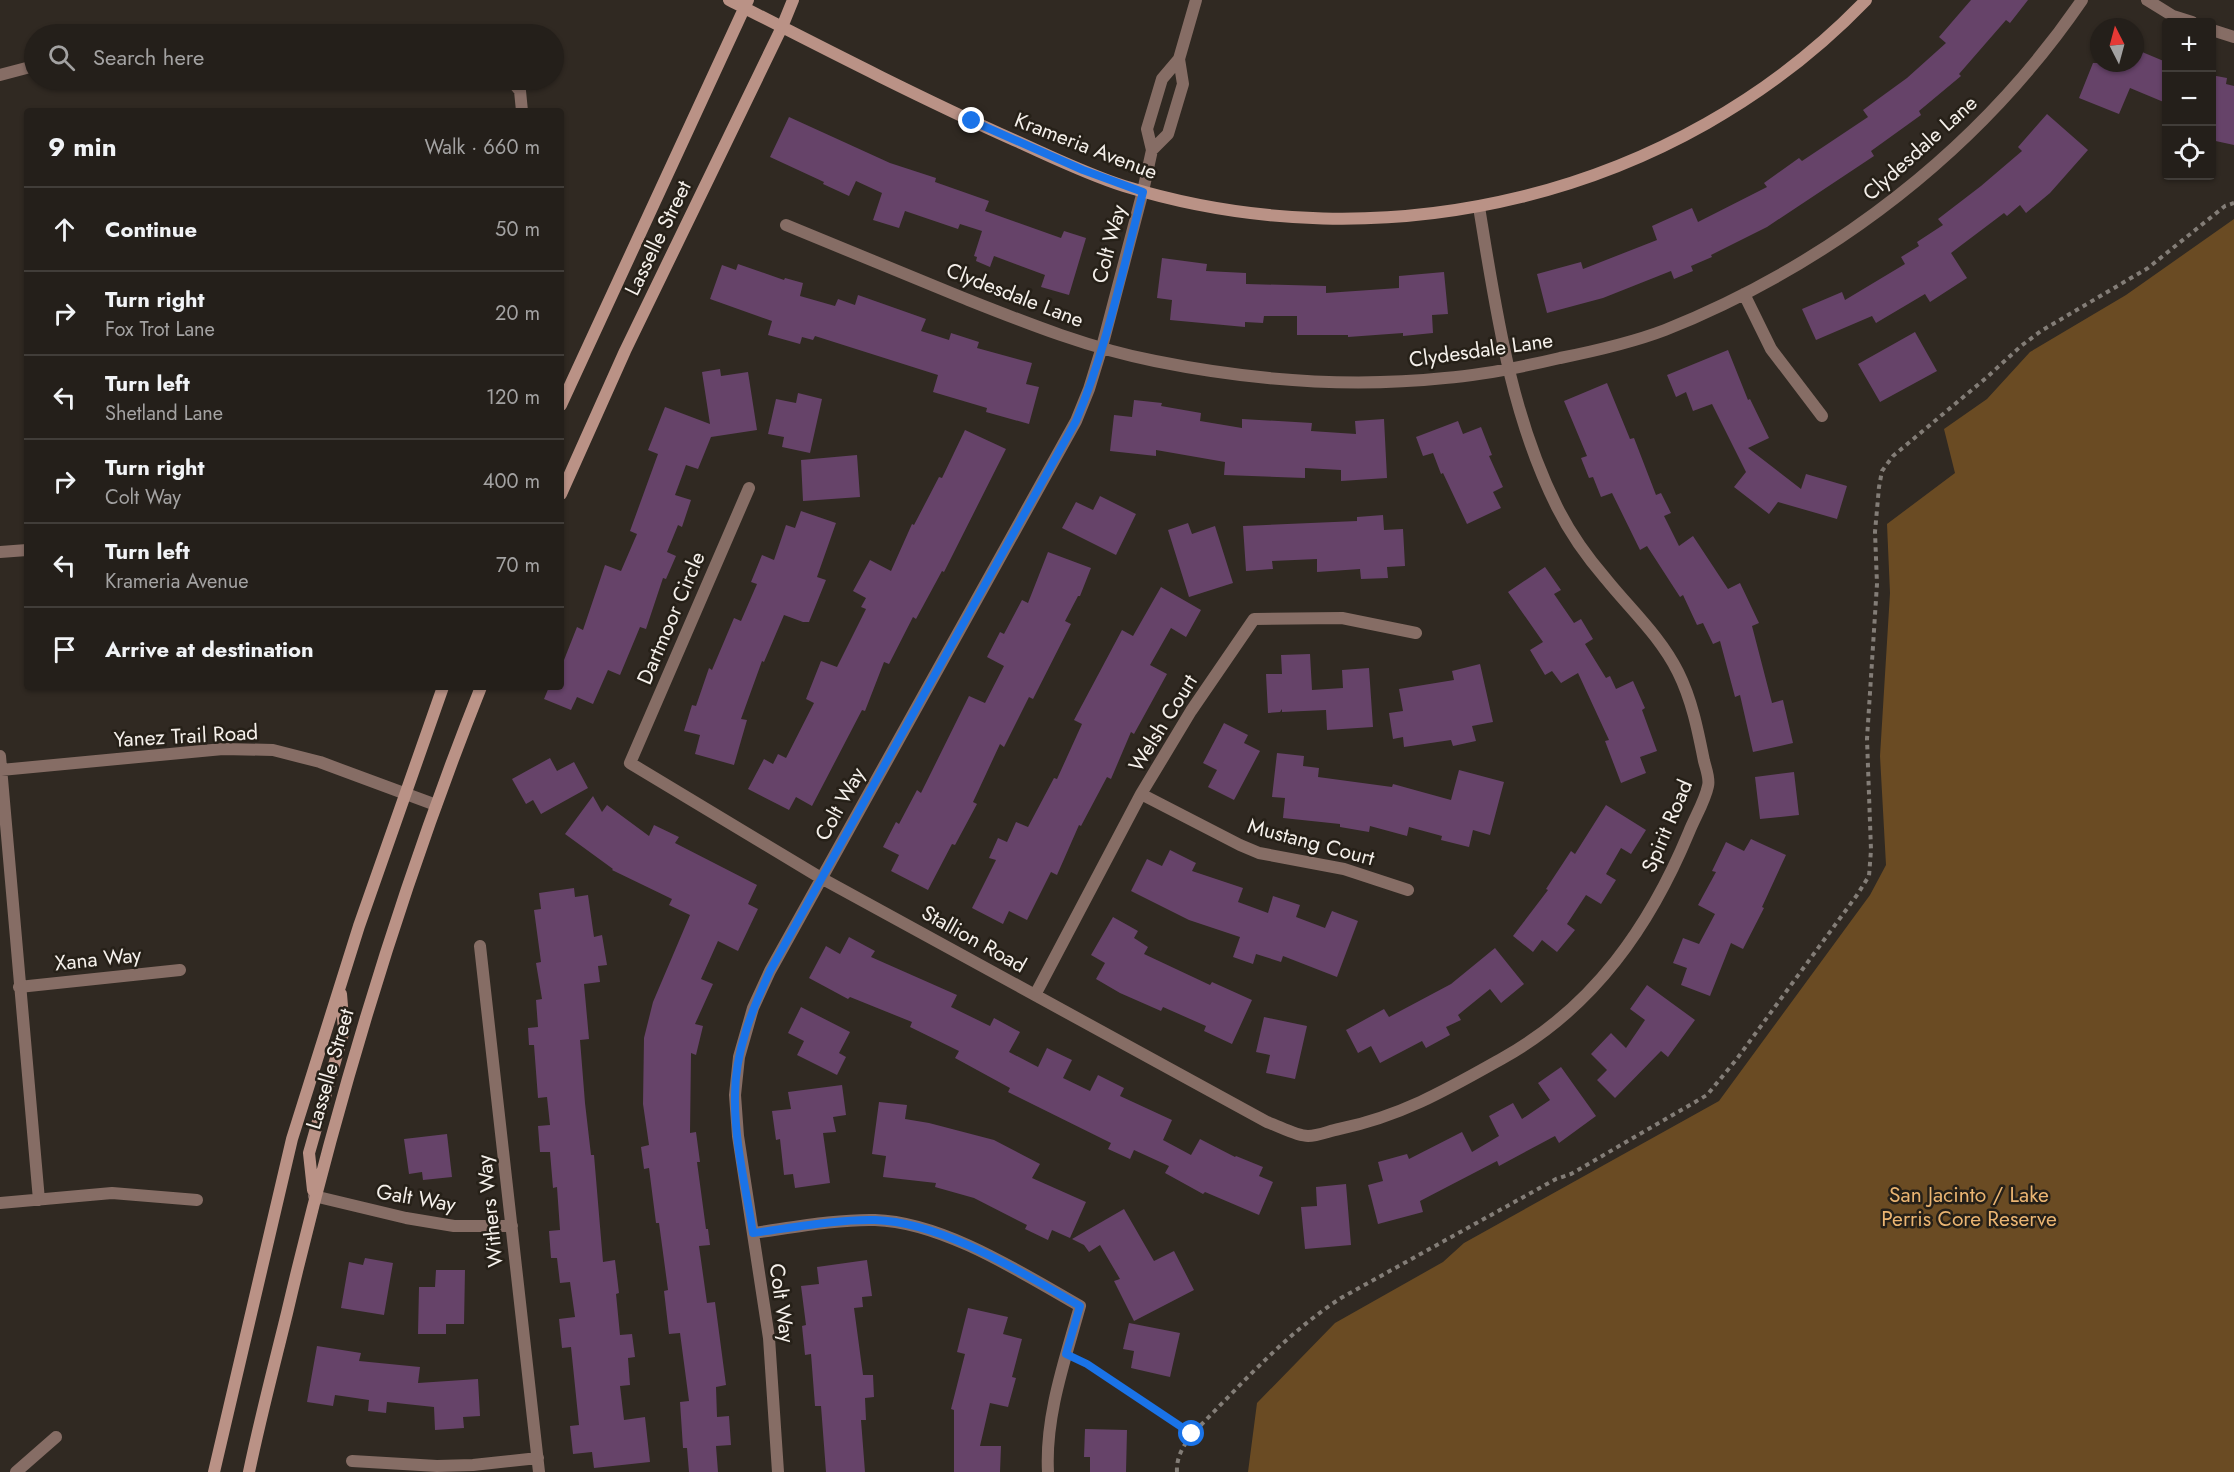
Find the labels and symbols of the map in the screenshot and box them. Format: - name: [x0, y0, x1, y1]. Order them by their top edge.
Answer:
- north arrow: [2090, 18, 2144, 72]
- street label: Clydesdale Lane: [1856, 88, 1984, 208]
- street label: Krameria Avenue: [1010, 105, 1162, 187]
- route end: [958, 107, 984, 133]
- street label: Lasselle Street: [617, 176, 699, 300]
- street label: Colt Way: [1084, 201, 1134, 286]
- street label: Clydesdale Lane: [942, 255, 1088, 335]
- street label: Clydesdale Lane: [1407, 325, 1555, 375]
- street label: Dartmoor Circle: [629, 547, 713, 689]
- street label: Welsh Court: [1121, 669, 1205, 777]
- street label: Yanez Trail Road: [113, 717, 259, 755]
- street label: Colt Way: [807, 761, 873, 846]
- street label: Spirit Road: [1634, 775, 1700, 877]
- street label: Mustang Court: [1244, 811, 1378, 873]
- street label: Stallion Road: [916, 898, 1032, 980]
- street label: Xana Way: [53, 939, 144, 978]
- street label: Lasselle Street: [298, 1005, 362, 1133]
- street label: Withers Way: [469, 1152, 511, 1269]
- street label: Galt Way: [374, 1176, 459, 1220]
- park label: San Jacinto / Lake Perris Core Reserve: [1881, 1180, 2057, 1234]
- street label: Colt Way: [762, 1261, 803, 1345]
- route start: [1178, 1420, 1204, 1446]

